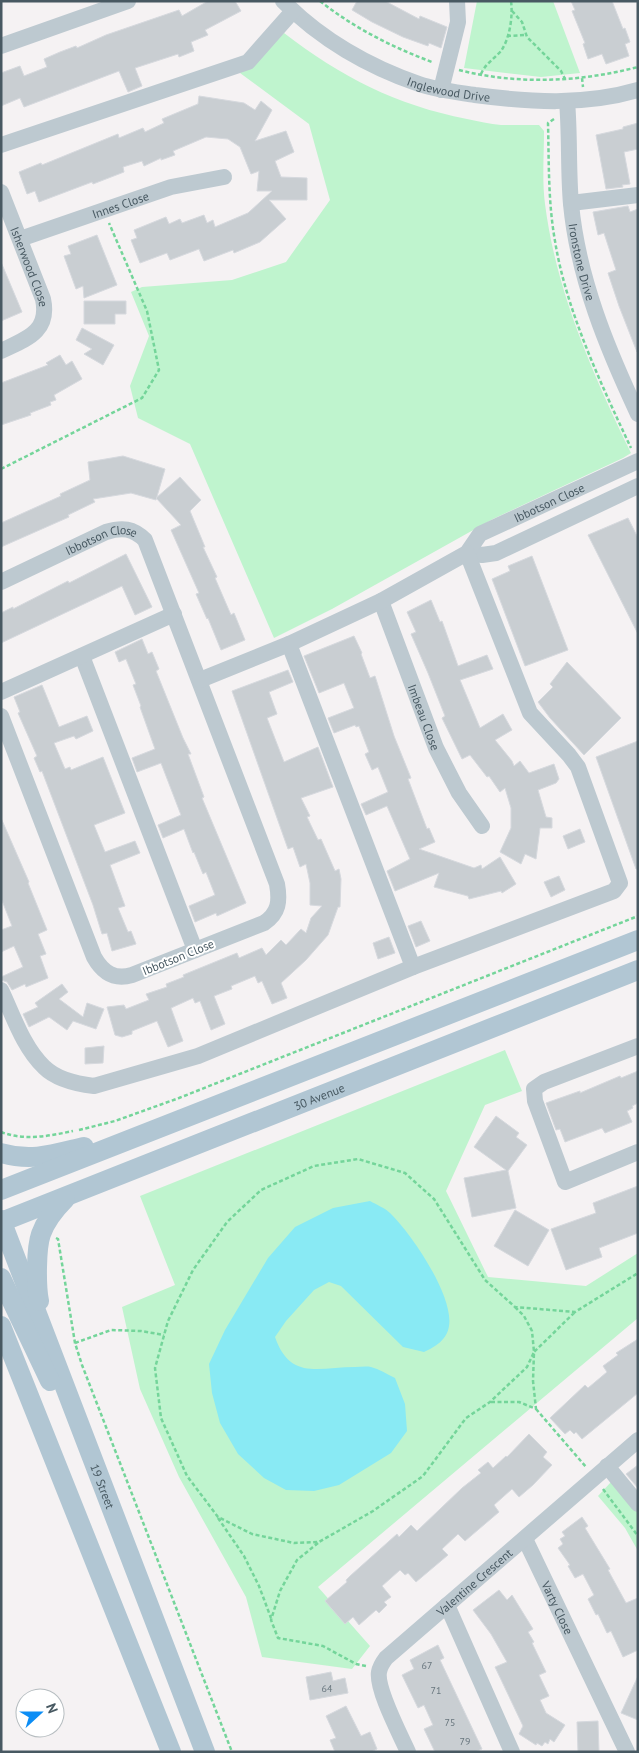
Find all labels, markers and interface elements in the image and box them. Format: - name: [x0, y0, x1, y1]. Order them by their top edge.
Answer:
- street label: Inglewood Drive: [405, 73, 491, 104]
- street label: Innes Close: [90, 188, 151, 221]
- street label: Ironstone Drive: [566, 222, 599, 302]
- street label: Isherwood Close: [8, 224, 52, 308]
- street label: Ibbotson Close: [511, 479, 587, 525]
- street label: Ibbotson Close: [63, 522, 140, 558]
- street label: Imbeau Close: [405, 682, 444, 752]
- street label: Ibbotson Close: [140, 936, 216, 978]
- street label: 30 Avenue: [291, 1079, 347, 1113]
- street label: 19 Street: [88, 1461, 118, 1511]
- street label: Valentine Crescent: [432, 1545, 515, 1619]
- street label: Varty Close: [538, 1578, 577, 1637]
- house number: 67: [422, 1659, 432, 1672]
- house number: 64: [322, 1682, 333, 1695]
- house number: 71: [431, 1684, 441, 1697]
- north arrow: [15, 1688, 65, 1738]
- text: N: [42, 1701, 62, 1716]
- house number: 75: [445, 1716, 455, 1729]
- house number: 79: [460, 1735, 470, 1748]

